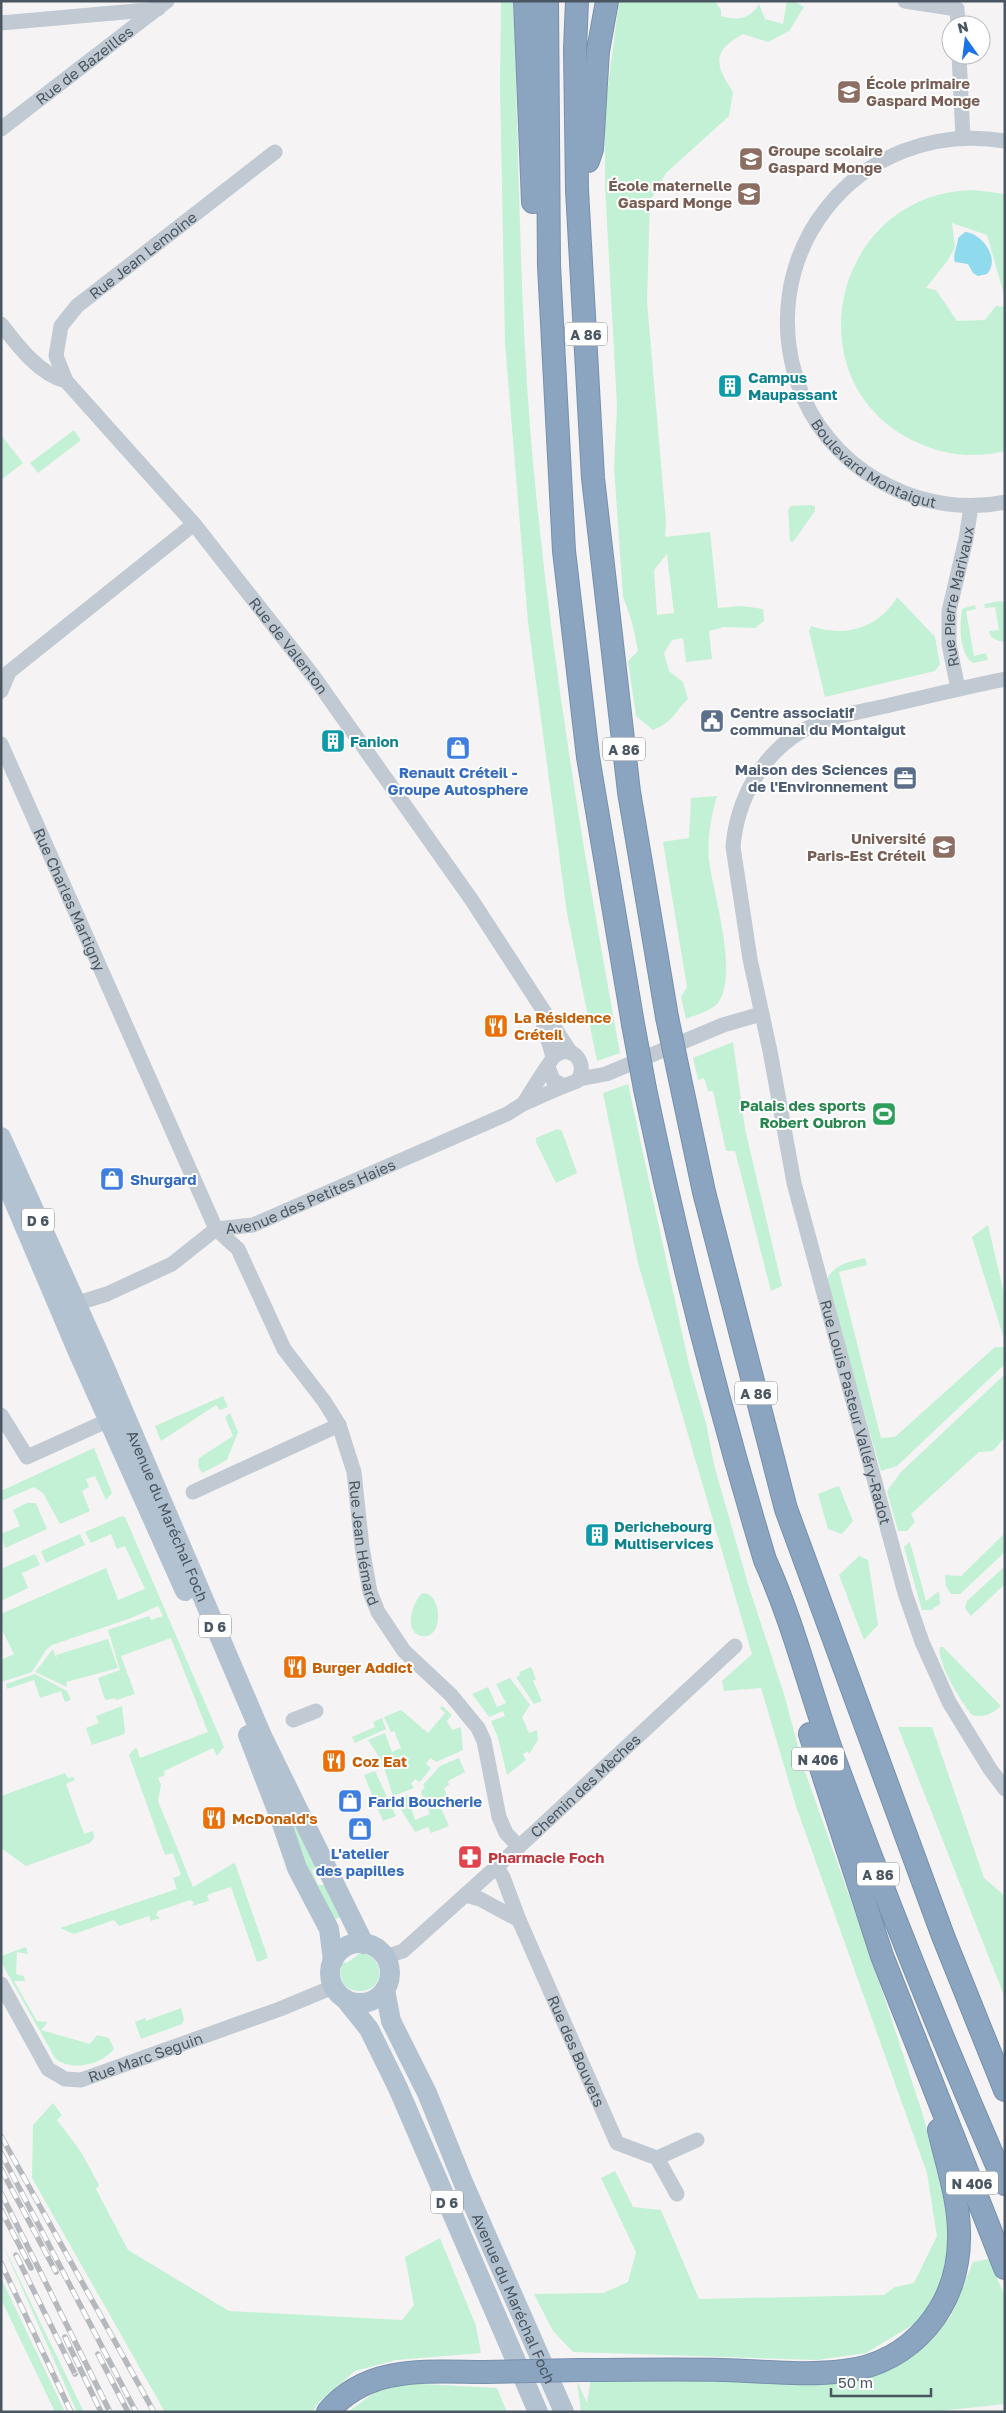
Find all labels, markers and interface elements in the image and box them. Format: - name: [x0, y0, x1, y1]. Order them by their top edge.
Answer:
- north arrow: [941, 15, 991, 65]
- text: N: [956, 17, 970, 36]
- street label: Rue de Bazeilles: [32, 22, 136, 108]
- place label: École primaire Gaspard Monge: [866, 74, 980, 109]
- school or university icon: École primaire Gaspard Monge: [836, 79, 862, 105]
- place label: Groupe scolaire Gaspard Monge: [768, 141, 883, 176]
- school or university icon: Groupe scolaire Gaspard Monge: [738, 146, 764, 172]
- place label: École maternelle Gaspard Monge: [608, 176, 732, 211]
- school or university icon: École maternelle Gaspard Monge: [736, 181, 762, 207]
- street label: Rue Jean Lemoine: [85, 207, 200, 302]
- road number: A 86: [565, 322, 607, 346]
- place label: Campus Maupassant: [748, 368, 837, 403]
- building icon: Campus Maupassant: [717, 373, 743, 399]
- street label: Boulevard Montaigut: [808, 415, 938, 511]
- street label: Rue Pierre Marivaux: [939, 525, 977, 669]
- street label: Rue de Valenton: [246, 593, 332, 697]
- place label: Centre associatif communal du Montaigut: [730, 703, 906, 738]
- public building icon: Centre associatif communal du Montaigut: [699, 708, 725, 734]
- building icon: Fanion: [320, 728, 346, 754]
- place label: Fanion: [350, 732, 399, 750]
- shop icon: Renault Créteil - Groupe Autosphere: [445, 735, 471, 761]
- road number: A 86: [603, 738, 645, 761]
- place label: Maison des Sciences de l'Environnement: [735, 760, 888, 795]
- place label: Renault Créteil - Groupe Autosphere: [388, 763, 529, 798]
- office icon: Maison des Sciences de l'Environnement: [892, 765, 918, 791]
- street label: Rue Charles Martigny: [30, 825, 110, 974]
- place label: Université Paris-Est Créteil: [807, 829, 926, 864]
- school or university icon: Université Paris-Est Créteil: [931, 834, 957, 860]
- place label: La Résidence Créteil: [514, 1008, 611, 1043]
- restaurant icon: La Résidence Créteil: [483, 1013, 509, 1039]
- place label: Palais des sports Robert Oubron: [740, 1096, 866, 1131]
- sports icon: Palais des sports Robert Oubron: [871, 1101, 897, 1127]
- street label: Avenue des Petites Haies: [225, 1155, 398, 1237]
- shop icon: Shurgard: [99, 1166, 125, 1192]
- place label: Shurgard: [130, 1170, 196, 1188]
- road number: D 6: [22, 1208, 54, 1232]
- street label: Rue Louis Pasteur Valléry-Radot: [817, 1298, 895, 1526]
- road number: A 86: [735, 1382, 777, 1405]
- street label: Avenue du Maréchal Foch: [124, 1427, 212, 1604]
- street label: Rue Jean Hémard: [346, 1479, 383, 1608]
- place label: Derichebourg Multiservices: [614, 1517, 714, 1552]
- building icon: Derichebourg Multiservices: [584, 1522, 610, 1548]
- road number: D 6: [199, 1614, 231, 1638]
- restaurant icon: Burger Addict: [282, 1654, 308, 1680]
- place label: Burger Addict: [312, 1658, 413, 1676]
- street label: Chemin des Mèches: [526, 1730, 644, 1841]
- restaurant icon: Coz Eat: [321, 1748, 347, 1774]
- road number: N 406: [792, 1748, 844, 1770]
- place label: Coz Eat: [352, 1752, 407, 1770]
- shop icon: Farid Boucherie: [337, 1788, 363, 1814]
- place label: Farid Boucherie: [368, 1792, 482, 1810]
- restaurant icon: McDonald's: [201, 1805, 227, 1831]
- place label: McDonald's: [232, 1809, 318, 1827]
- shop icon: L'atelier des papilles: [347, 1816, 373, 1842]
- place label: L'atelier des papilles: [316, 1844, 404, 1879]
- pharmacy icon: Pharmacie Foch: [457, 1844, 483, 1870]
- place label: Pharmacie Foch: [488, 1848, 604, 1866]
- road number: A 86: [857, 1862, 899, 1886]
- street label: Rue des Bouvets: [544, 1992, 609, 2110]
- street label: Rue Marc Seguin: [85, 2028, 205, 2086]
- road number: N 406: [946, 2172, 998, 2194]
- road number: D 6: [431, 2190, 463, 2214]
- street label: Avenue du Maréchal Foch: [469, 2210, 559, 2386]
- scale bar: [831, 2366, 931, 2398]
- text: 50 m: [838, 2373, 873, 2391]

